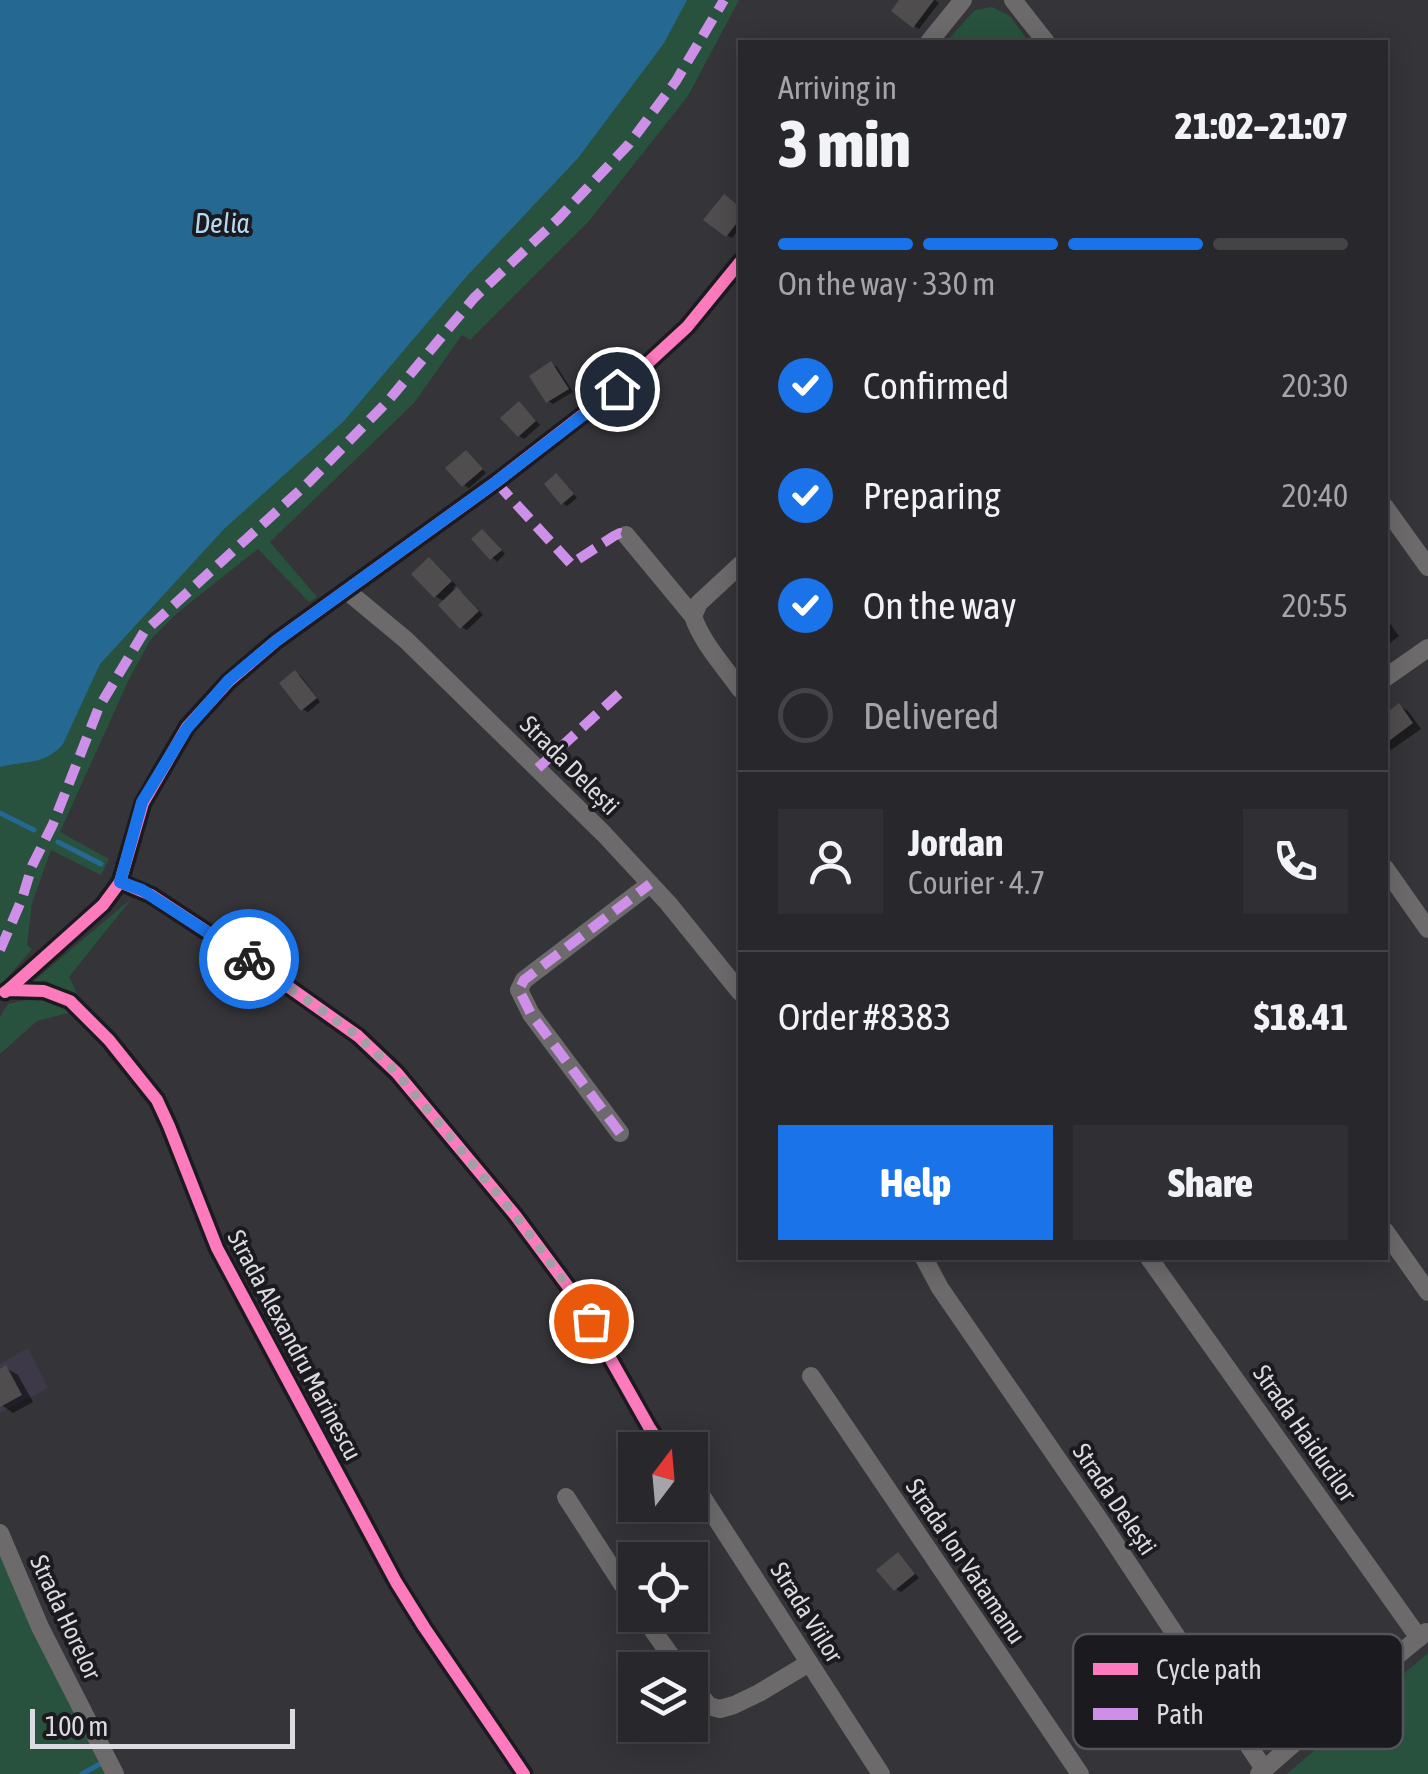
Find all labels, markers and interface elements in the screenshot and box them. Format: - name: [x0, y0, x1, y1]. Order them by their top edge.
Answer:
- text: Arriving in: [778, 69, 897, 106]
- text: 21:02–21:07: [1175, 104, 1348, 147]
- text: 3 min: [778, 106, 911, 181]
- water label: Delia: [194, 207, 250, 239]
- text: On the way · 330 m: [778, 265, 995, 302]
- pin: [575, 347, 660, 432]
- icon: check: [778, 358, 833, 413]
- icon: home: [590, 362, 645, 417]
- text: Confirmed: [863, 364, 1009, 407]
- text: 20:30: [1282, 367, 1348, 404]
- icon: check: [778, 468, 833, 523]
- text: Preparing: [863, 474, 1001, 517]
- text: 20:40: [1282, 477, 1348, 514]
- icon: check: [778, 578, 833, 633]
- text: On the way: [863, 584, 1016, 627]
- text: 20:55: [1282, 587, 1348, 624]
- text: Delivered: [863, 694, 999, 737]
- street label: Strada Delești: [515, 710, 625, 820]
- button: person: [778, 809, 883, 914]
- button: phone: [1243, 809, 1348, 914]
- text: Jordan: [908, 821, 1003, 864]
- text: Courier · 4.7: [908, 864, 1045, 901]
- courier: [199, 909, 299, 1009]
- icon: bike: [222, 932, 277, 987]
- text: Order #8383: [778, 995, 951, 1038]
- text: $18.41: [1254, 995, 1348, 1038]
- button: Help: [778, 1125, 1053, 1240]
- button: Share: [1073, 1125, 1348, 1240]
- street label: Strada Alexandru Marinescu: [222, 1225, 368, 1465]
- pin: [549, 1279, 634, 1364]
- icon: bag: [564, 1294, 619, 1349]
- street label: Strada Haiducilor: [1248, 1360, 1363, 1507]
- north arrow: [618, 1432, 708, 1522]
- map controls: [618, 1432, 708, 1742]
- street label: Strada Delești: [1068, 1438, 1162, 1560]
- street label: Strada Ion Vatamanu: [901, 1473, 1031, 1649]
- button: locate: [618, 1542, 708, 1632]
- street label: Strada Horelor: [25, 1551, 107, 1684]
- street label: Strada Viilor: [765, 1557, 849, 1668]
- legend: [1073, 1634, 1403, 1749]
- button: layers: [618, 1652, 708, 1742]
- text: Cycle path: [1156, 1653, 1262, 1685]
- text: Path: [1156, 1698, 1204, 1730]
- scale bar: [30, 1704, 295, 1748]
- text: 100 m: [45, 1710, 108, 1742]

